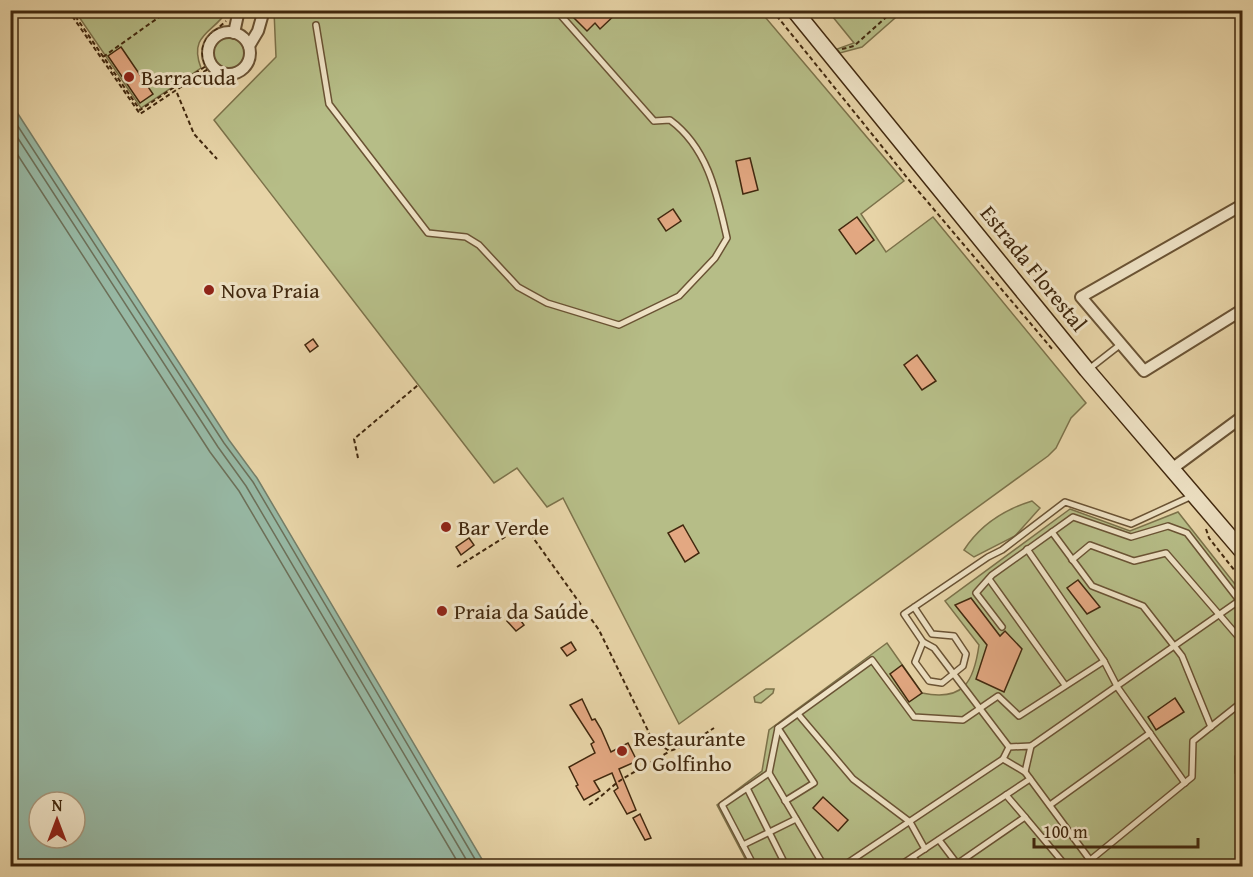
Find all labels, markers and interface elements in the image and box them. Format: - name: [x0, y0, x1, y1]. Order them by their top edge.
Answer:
- place label: Barracuda: [141, 61, 237, 93]
- marker: Barracuda: [122, 70, 136, 84]
- street label: Estrada Florestal: [973, 198, 1095, 338]
- place label: Nova Praia: [221, 274, 320, 306]
- marker: Nova Praia: [202, 283, 216, 297]
- place label: Bar Verde: [458, 511, 549, 543]
- marker: Bar Verde: [439, 520, 453, 534]
- place label: Praia da Saúde: [454, 595, 589, 627]
- marker: Praia da Saúde: [435, 604, 449, 618]
- place label: Restaurante O Golfinho: [634, 722, 745, 779]
- marker: Restaurante O Golfinho: [615, 744, 629, 758]
- north arrow: [27, 790, 87, 850]
- text: N: [52, 793, 63, 817]
- scale bar: [1034, 811, 1198, 849]
- text: 100 m: [1043, 818, 1088, 845]

